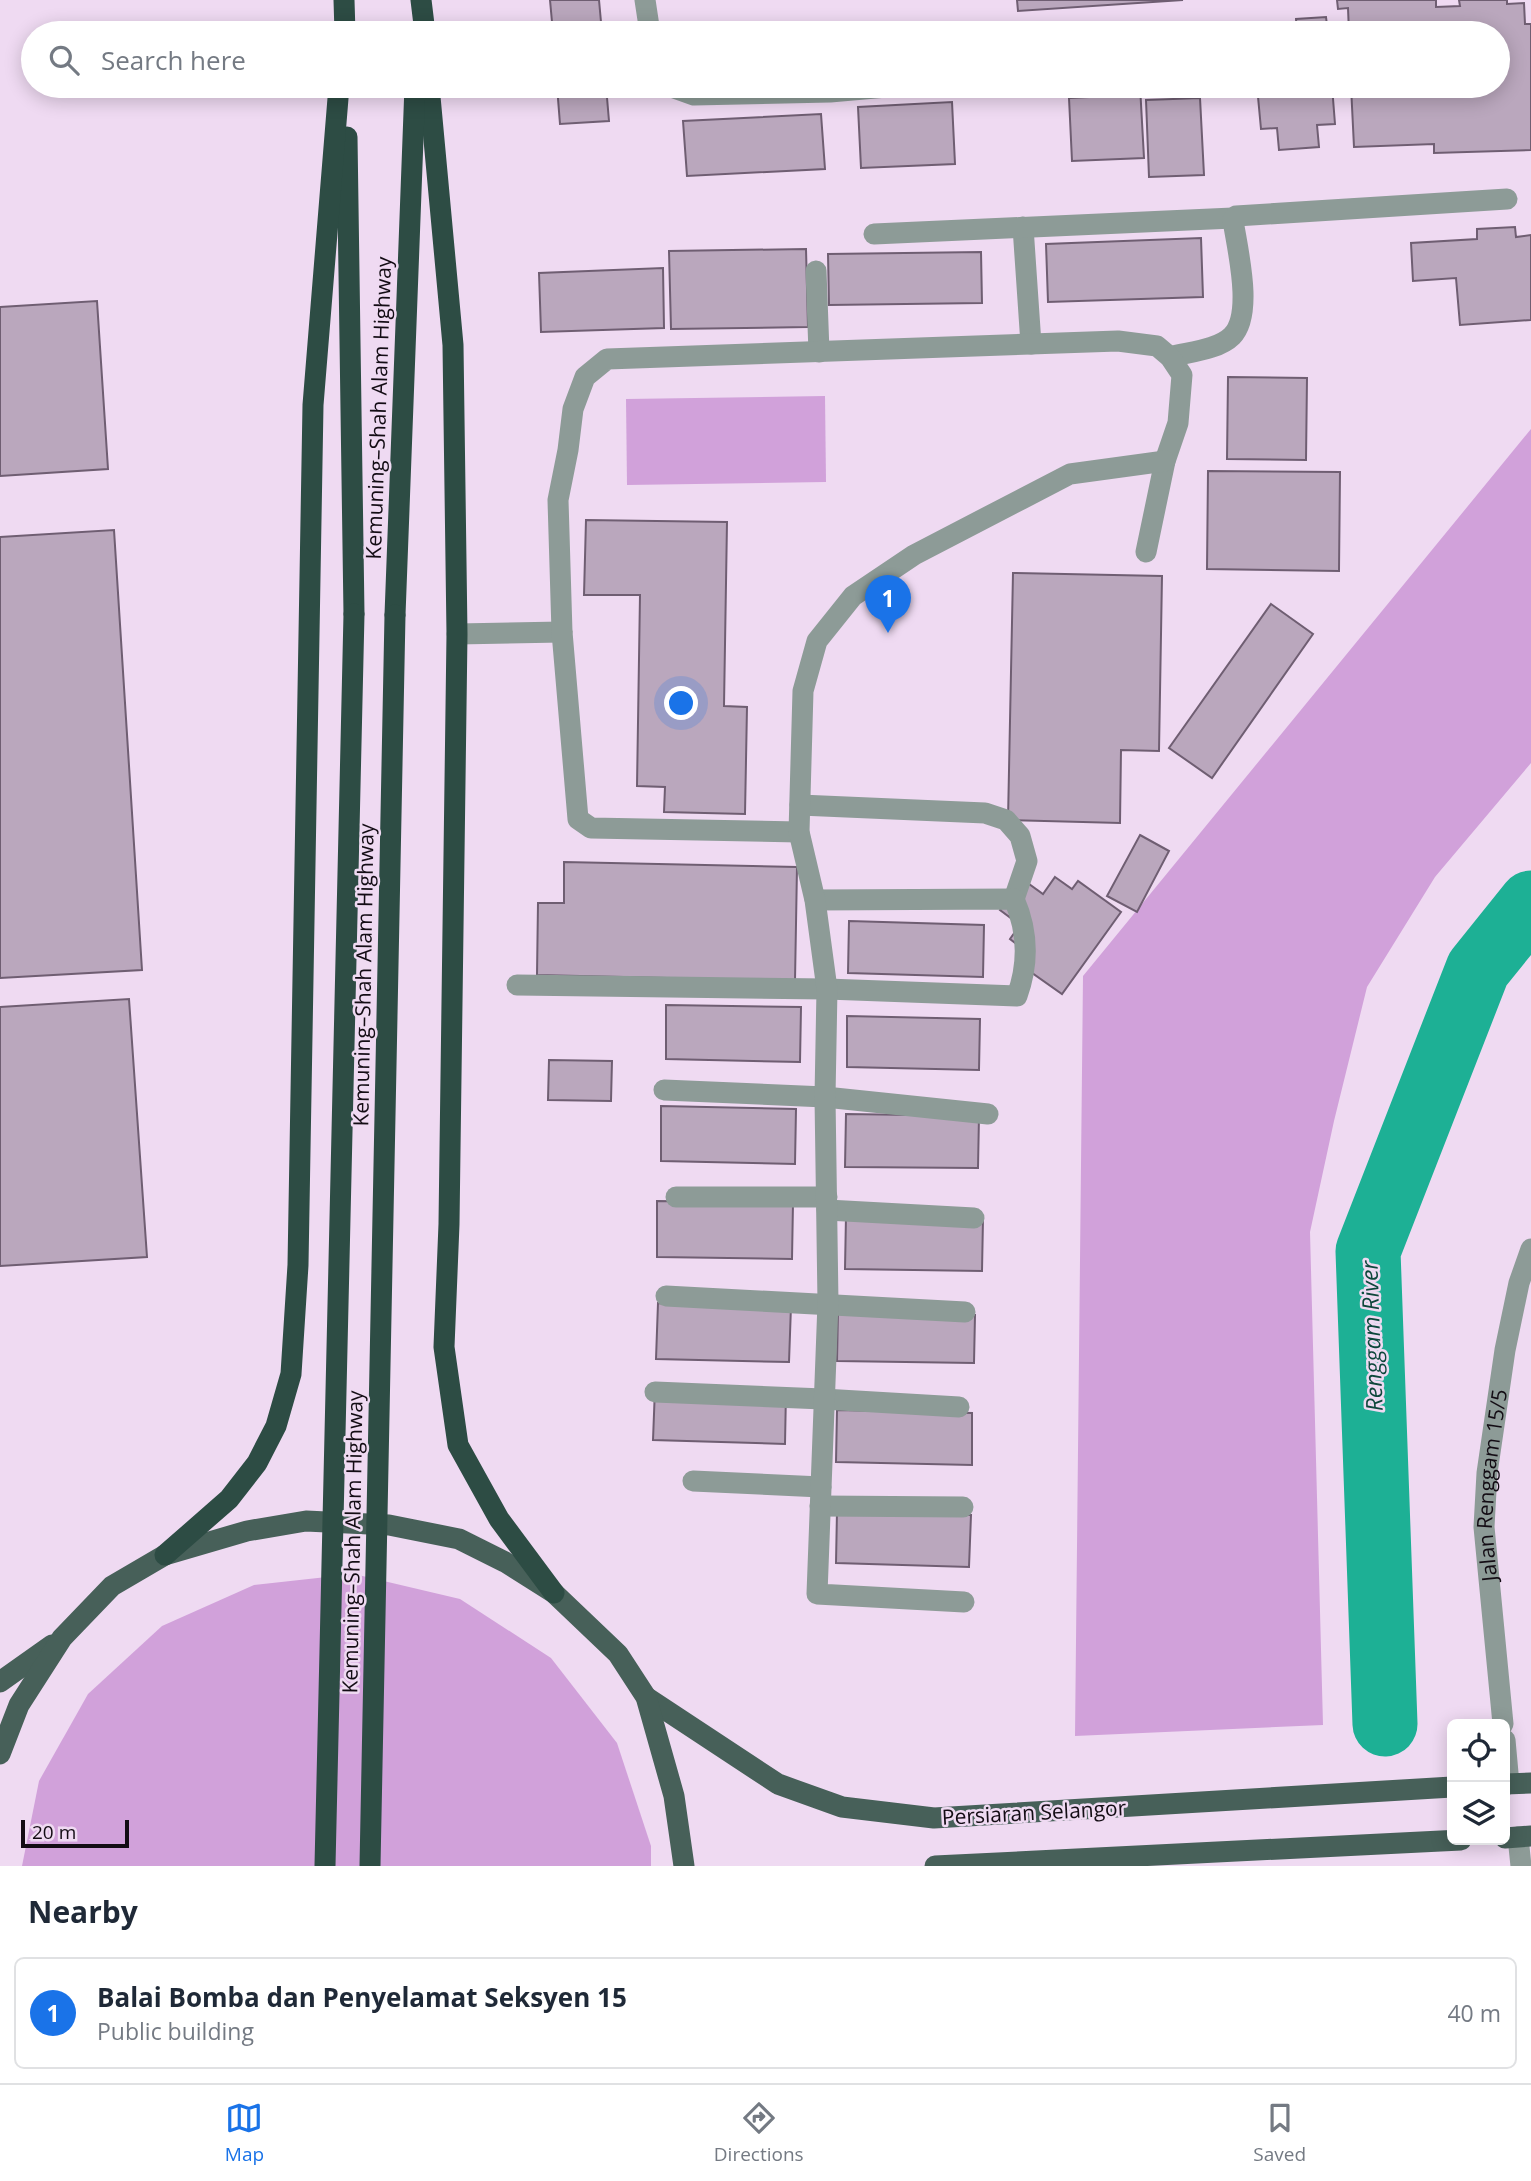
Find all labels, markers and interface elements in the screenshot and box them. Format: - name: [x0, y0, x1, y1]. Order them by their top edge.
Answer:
- search box: [21, 21, 1510, 98]
- icon: search: [45, 41, 83, 79]
- text: Search here: [101, 42, 246, 78]
- street label: Kemuning–Shah Alam Highway: [359, 256, 397, 560]
- pin: 1: [865, 575, 911, 633]
- your location: [664, 686, 698, 720]
- street label: Kemuning–Shah Alam Highway: [346, 823, 380, 1127]
- water label: Renggam River: [1352, 1259, 1390, 1412]
- street label: Jalan Renggam 15/5: [1470, 1387, 1513, 1585]
- street label: Kemuning–Shah Alam Highway: [335, 1390, 369, 1694]
- map controls: [1447, 1719, 1510, 1845]
- button: locate: [1447, 1719, 1510, 1782]
- button: layers: [1447, 1782, 1510, 1845]
- street label: Persiaran Selangor: [941, 1793, 1127, 1831]
- scale bar: [21, 1817, 130, 1849]
- text: 20 m: [32, 1819, 76, 1845]
- text: Nearby: [28, 1891, 138, 1932]
- text: Balai Bomba dan Penyelamat Seksyen 15: [97, 1979, 627, 2015]
- text: 1: [46, 1997, 60, 2029]
- text: 40 m: [1447, 1997, 1501, 2029]
- text: Public building: [97, 2015, 254, 2047]
- tab: Map: [225, 2099, 264, 2167]
- tab: Directions: [714, 2099, 804, 2167]
- tab: Saved: [1253, 2099, 1306, 2167]

